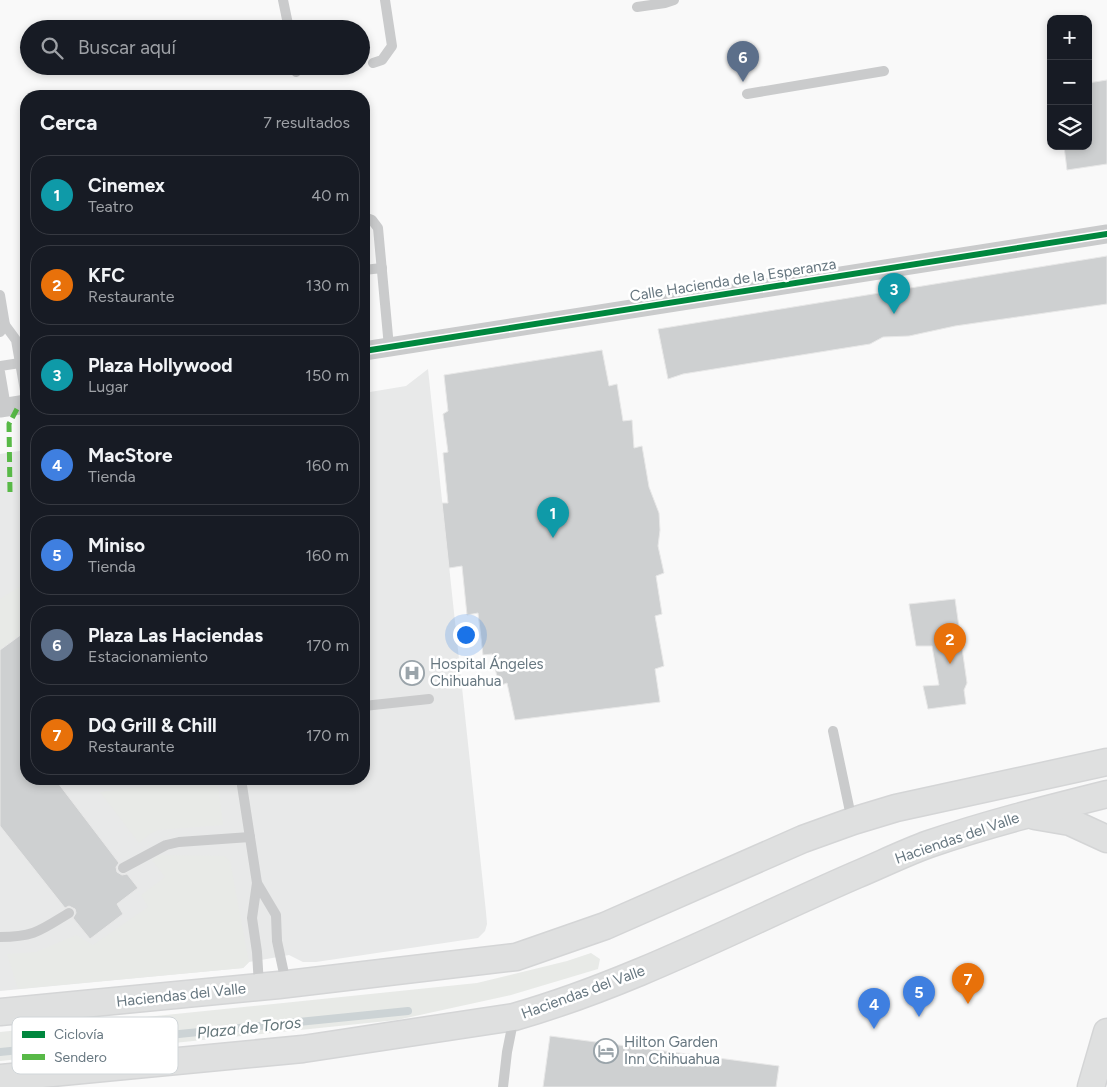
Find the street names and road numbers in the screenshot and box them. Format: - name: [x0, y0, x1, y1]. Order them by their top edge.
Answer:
- street label: Calle Hacienda de la Esperanza: [629, 255, 837, 305]
- street label: Haciendas del Valle: [892, 808, 1022, 868]
- street label: Haciendas del Valle: [519, 961, 647, 1023]
- street label: Haciendas del Valle: [115, 979, 247, 1011]

